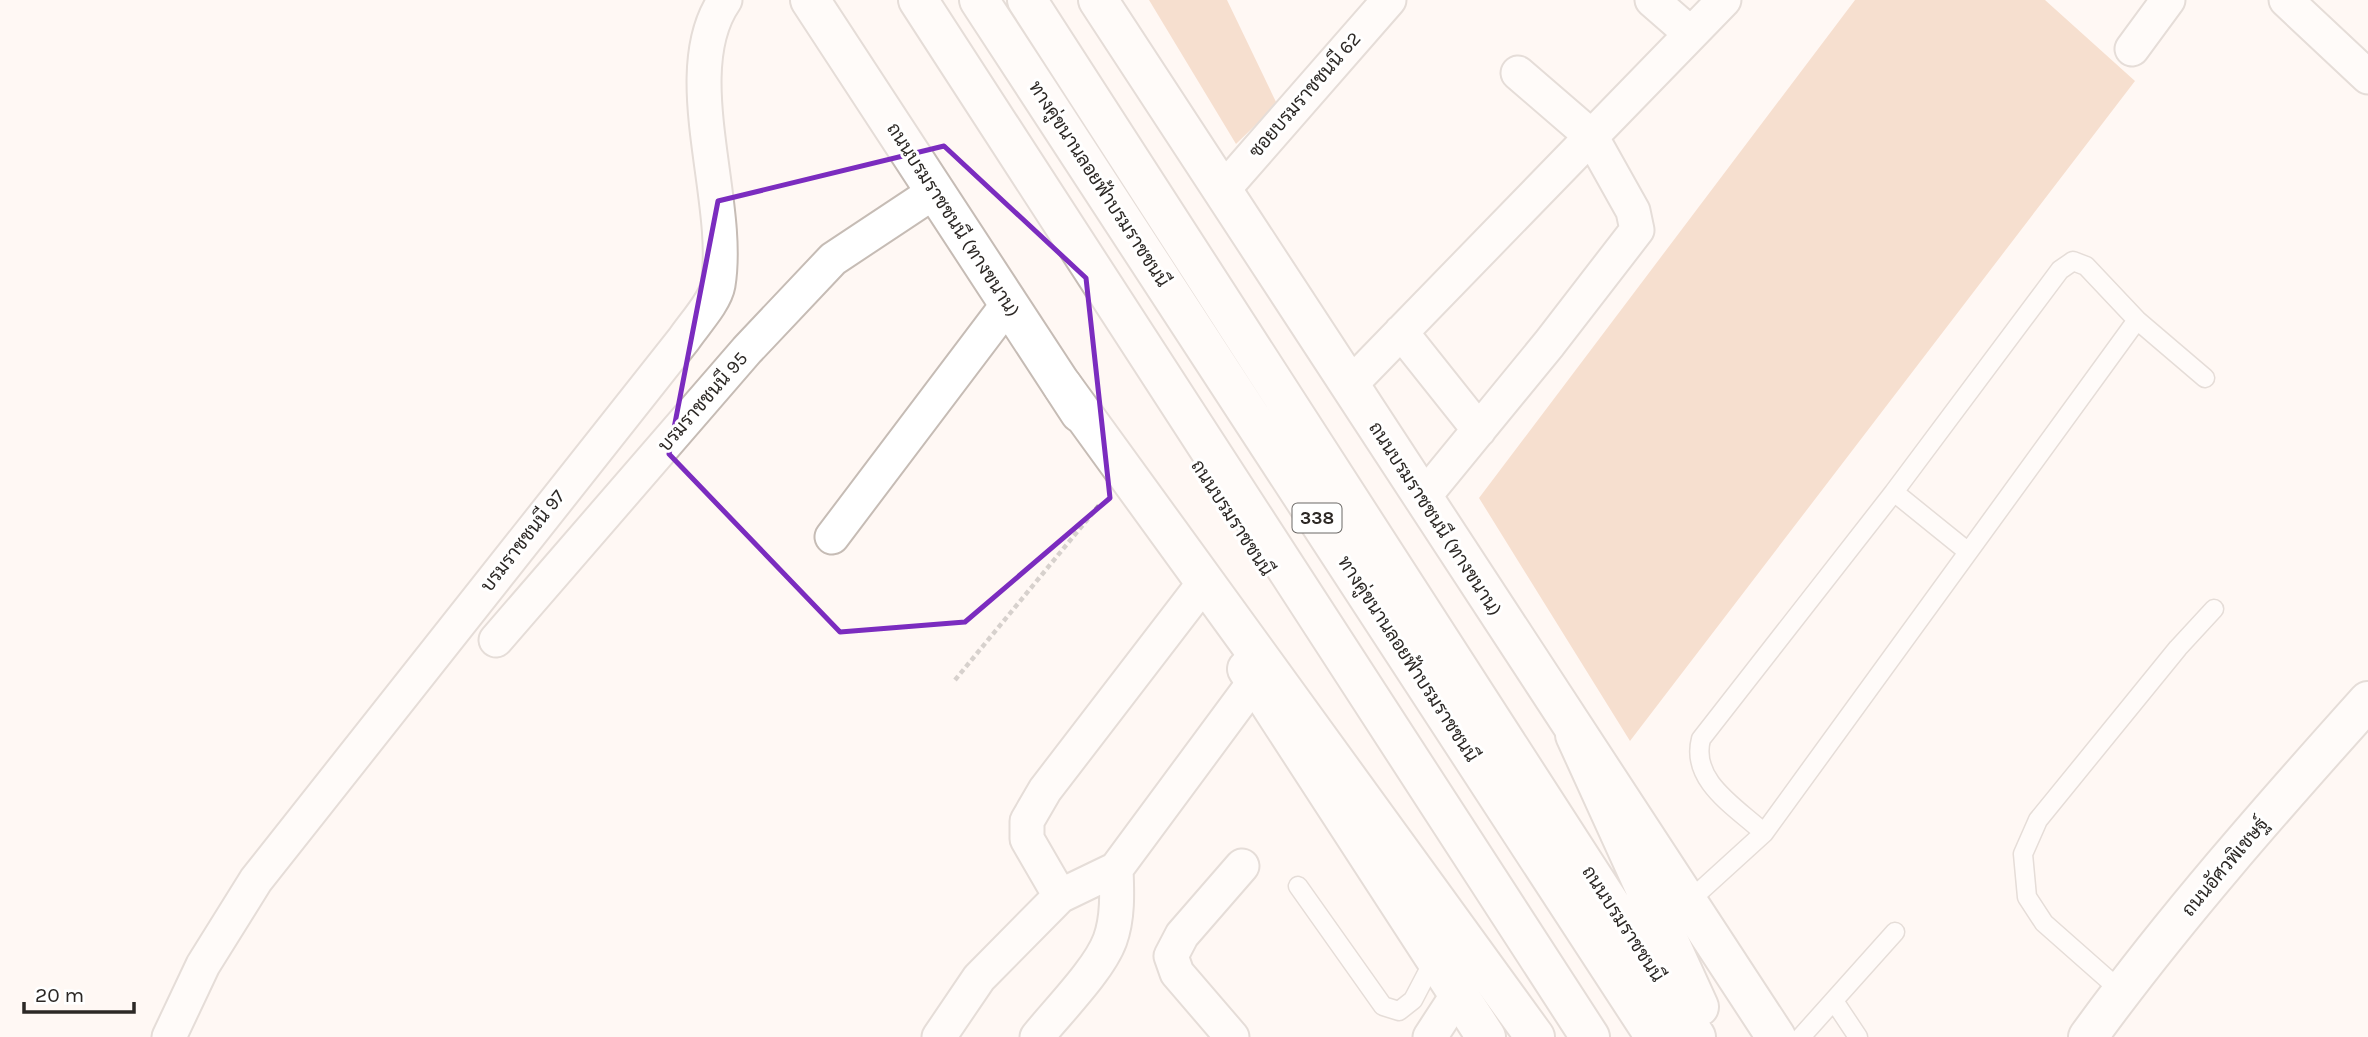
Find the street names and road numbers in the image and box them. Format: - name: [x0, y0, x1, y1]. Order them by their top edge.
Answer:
- street label: ซอยบรมราชชนนี 62: [1243, 27, 1365, 162]
- street label: ทางคู่ขนานลอยฟ้าบรมราชชนนี: [1022, 76, 1176, 292]
- street label: ถนนบรมราชชนนี (ทางขนาน): [882, 118, 1026, 321]
- street label: บรมราชชนนี 95: [652, 346, 752, 456]
- street label: ถนนบรมราชชนนี (ทางขนาน): [1364, 417, 1508, 620]
- street label: ถนนบรมราชชนนี: [1186, 455, 1279, 580]
- street label: บรมราชชนนี 97: [475, 484, 570, 596]
- road number: 338: [1292, 504, 1342, 532]
- street label: ทางคู่ขนานลอยฟ้าบรมราชชนนี: [1331, 551, 1485, 767]
- street label: ถนนอัศวพิเชษฐ์: [2176, 812, 2273, 921]
- street label: ถนนบรมราชชนนี: [1577, 861, 1670, 986]

